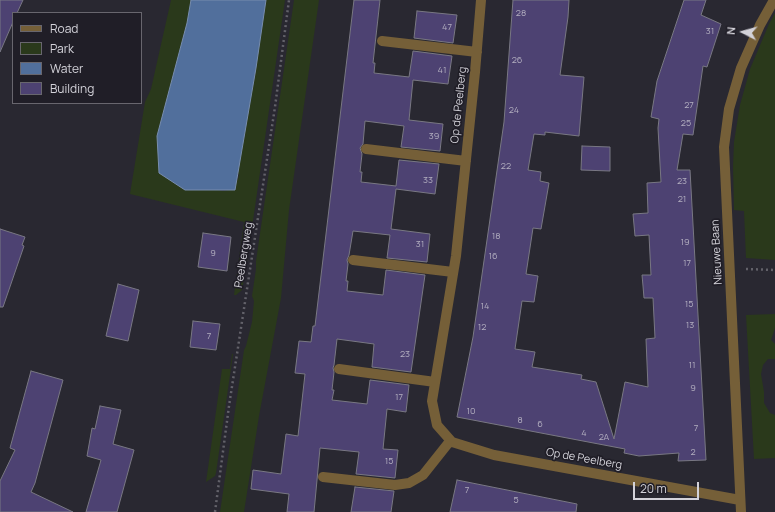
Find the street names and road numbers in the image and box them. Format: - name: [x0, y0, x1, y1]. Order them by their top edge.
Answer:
- street label: Op de Peelberg: [448, 66, 470, 144]
- street label: Nieuwe Baan: [709, 219, 725, 285]
- street label: Peelbergweg: [232, 221, 256, 289]
- street label: Op de Peelberg: [545, 446, 623, 472]

